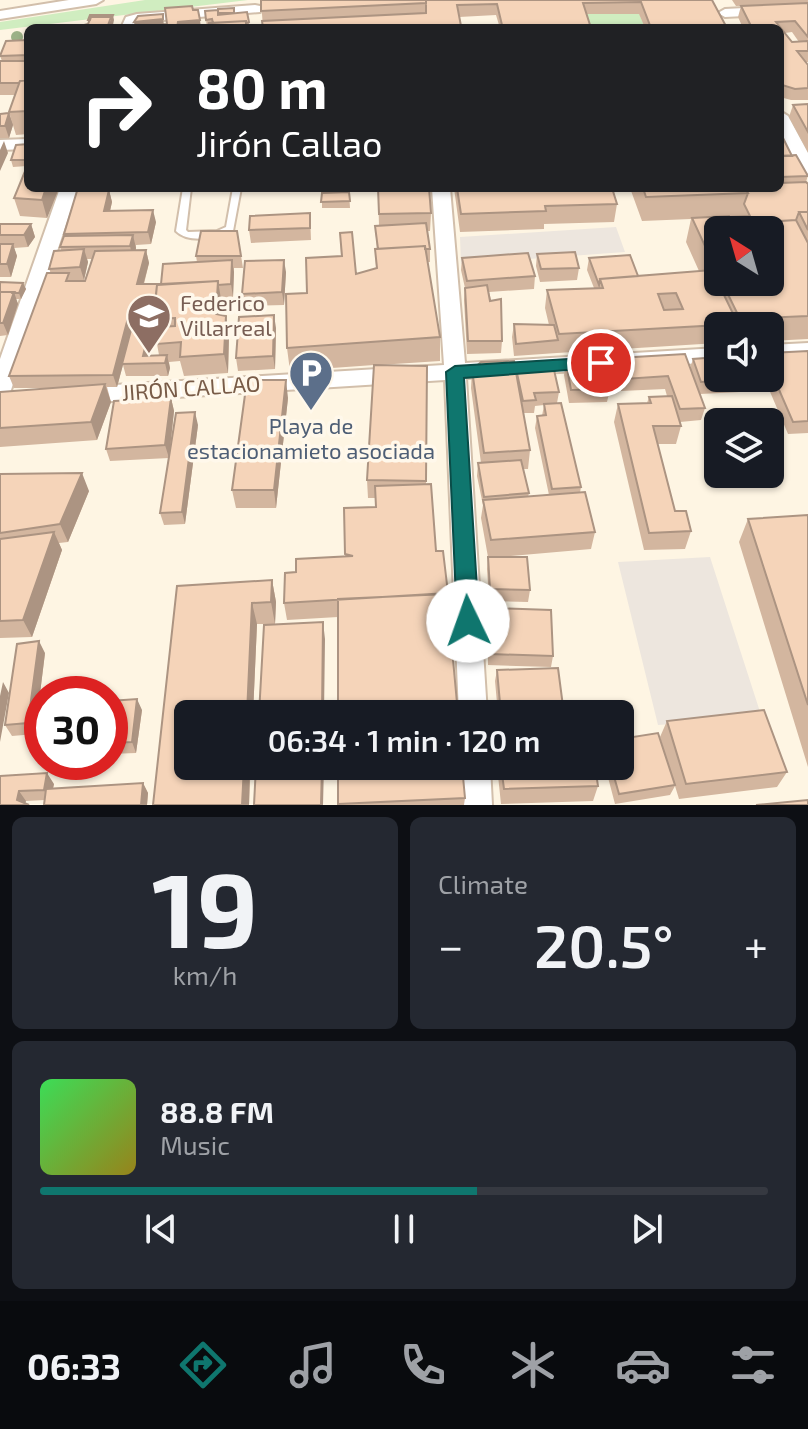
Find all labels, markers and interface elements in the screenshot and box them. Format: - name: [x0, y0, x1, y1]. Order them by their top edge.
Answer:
- text: 80 m: [196, 53, 328, 120]
- icon: right: [64, 56, 168, 160]
- text: Jirón Callao: [196, 121, 382, 164]
- north arrow: [704, 216, 784, 296]
- map controls: [704, 216, 784, 488]
- place label: Federico Villarreal: [180, 289, 272, 340]
- school or university icon: Federico Villarreal: [125, 292, 173, 355]
- button: sound: [704, 312, 784, 392]
- pin: [567, 329, 635, 397]
- icon: arrive: [579, 341, 623, 385]
- parking icon: Playa de estacionamieto asociada: [287, 349, 335, 412]
- street label: JIRÓN CALLAO: [121, 369, 261, 405]
- button: layers: [704, 408, 784, 488]
- place label: Playa de estacionamieto asociada: [187, 412, 435, 463]
- position arrow: [426, 579, 510, 663]
- speed limit sign: 30: [24, 676, 128, 780]
- text: 06:34 · 1 min · 120 m: [268, 722, 540, 758]
- text: 19: [152, 844, 258, 969]
- text: Climate: [438, 868, 528, 899]
- text: 20.5°: [534, 908, 674, 980]
- text: −: [438, 918, 464, 971]
- text: +: [744, 918, 768, 971]
- text: km/h: [173, 959, 237, 990]
- text: 88.8 FM: [160, 1093, 274, 1129]
- text: Music: [160, 1129, 230, 1160]
- icon: previous: [139, 1207, 183, 1251]
- icon: pause: [382, 1207, 426, 1251]
- icon: next: [625, 1207, 669, 1251]
- icon: directions: [175, 1337, 231, 1393]
- icon: music: [285, 1337, 341, 1393]
- icon: phone: [395, 1337, 451, 1393]
- icon: climate: [505, 1337, 561, 1393]
- icon: car: [615, 1337, 671, 1393]
- icon: filters: [725, 1337, 781, 1393]
- text: 06:33: [27, 1344, 121, 1387]

